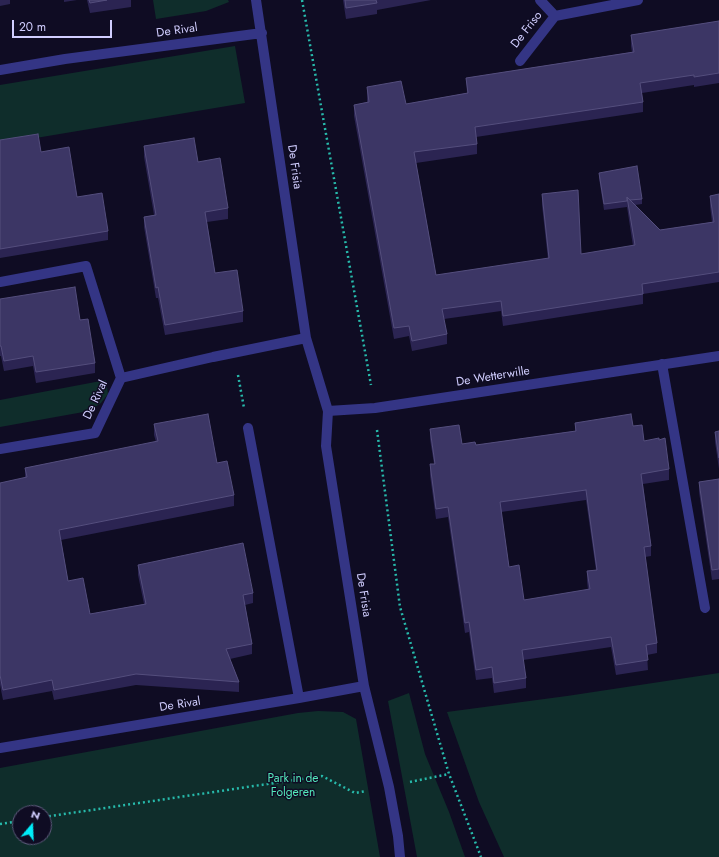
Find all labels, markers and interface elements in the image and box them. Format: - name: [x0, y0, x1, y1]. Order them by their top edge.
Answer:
- street label: De Friso: [508, 9, 546, 51]
- scale bar: [14, 12, 114, 38]
- text: 20 m: [19, 18, 46, 36]
- street label: De Rival: [155, 21, 199, 41]
- street label: De Frisia: [284, 144, 304, 190]
- street label: De Wetterwille: [455, 364, 531, 390]
- street label: De Rival: [81, 378, 111, 422]
- street label: De Frisia: [352, 572, 374, 618]
- street label: De Rival: [158, 695, 202, 715]
- park label: Park in de Folgeren: [267, 772, 319, 800]
- north arrow: [12, 805, 52, 845]
- text: N: [29, 806, 42, 824]

